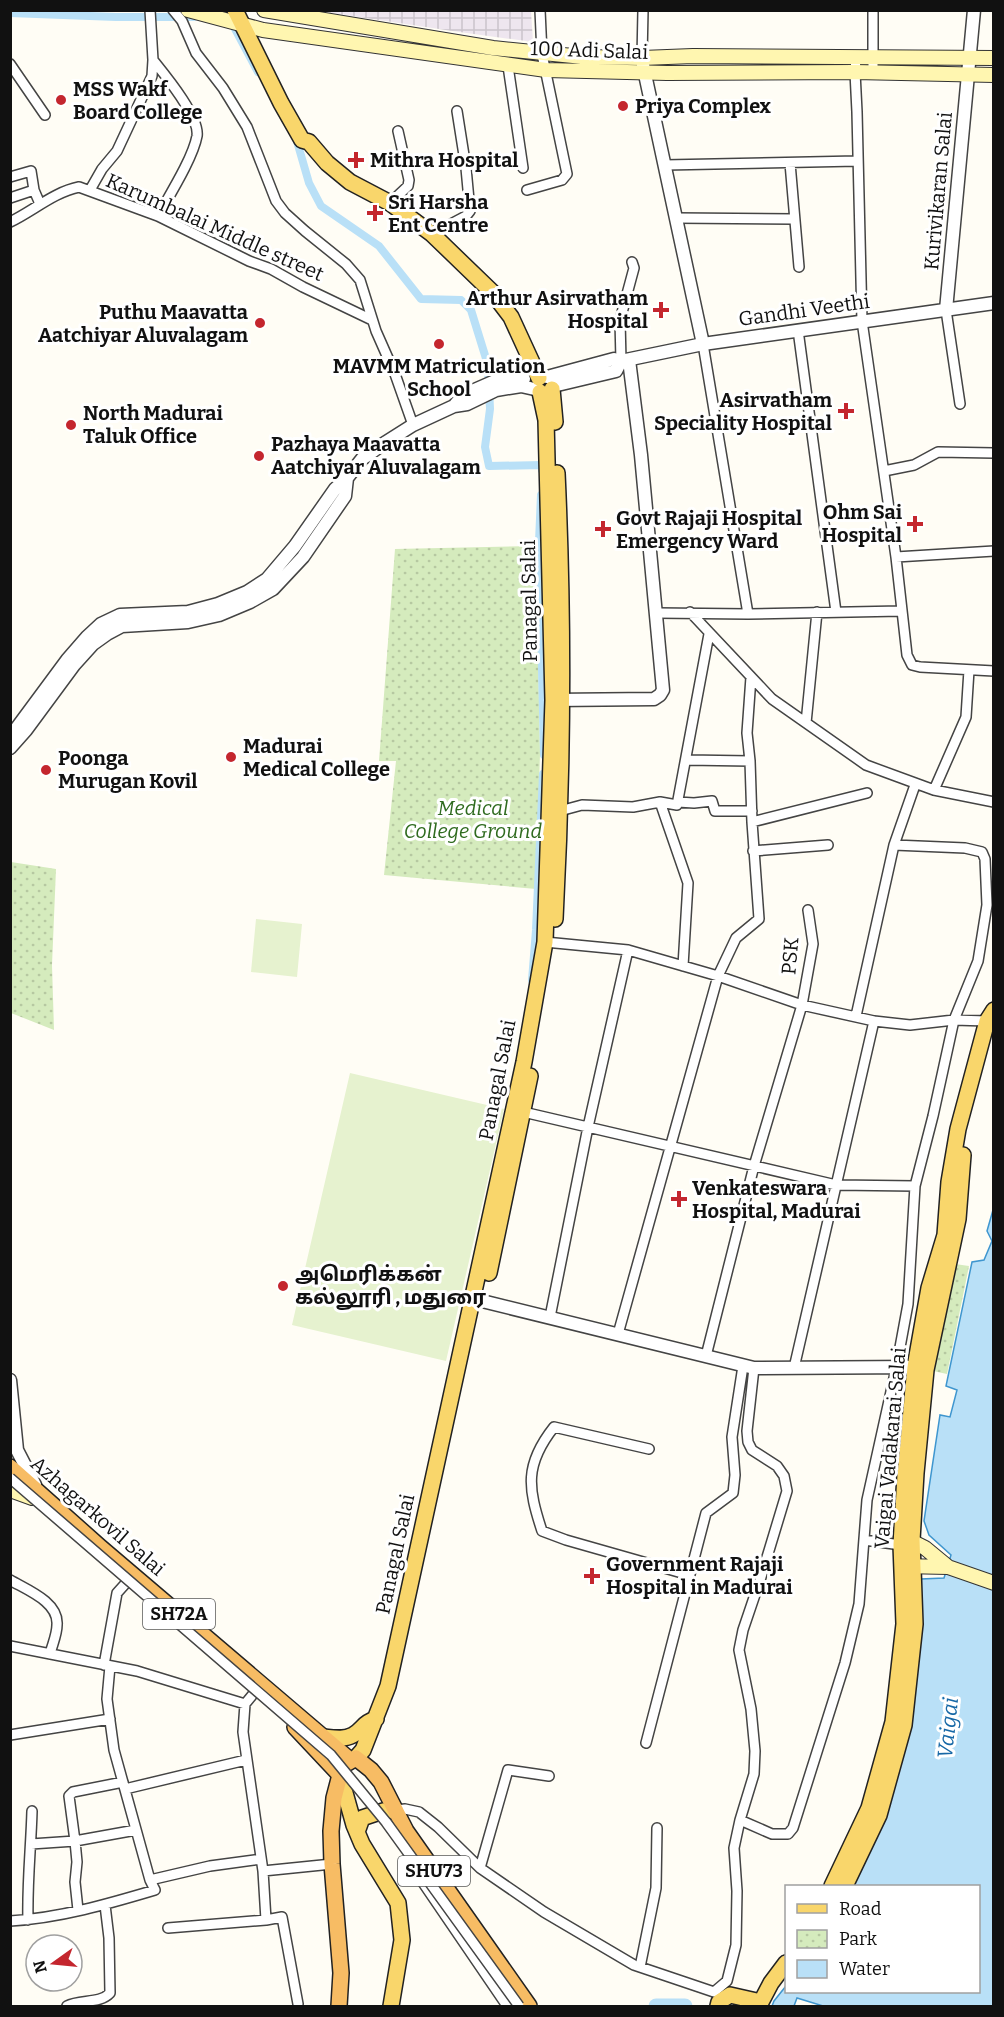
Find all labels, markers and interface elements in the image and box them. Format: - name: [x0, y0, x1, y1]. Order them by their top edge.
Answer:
- street label: 100 Adi Salai: [530, 36, 649, 64]
- place label: MSS Wakf Board College: [73, 77, 203, 124]
- marker: MSS Wakf Board College: [54, 93, 68, 107]
- place label: Priya Complex: [635, 94, 772, 118]
- marker: Priya Complex: [616, 99, 630, 113]
- street label: Kurivikaran Salai: [919, 111, 957, 271]
- place label: Mithra Hospital: [370, 148, 519, 172]
- marker: Mithra Hospital: [347, 151, 365, 169]
- street label: Karumbalai Middle street: [102, 168, 328, 286]
- place label: Sri Harsha Ent Centre: [388, 190, 488, 237]
- marker: Sri Harsha Ent Centre: [366, 204, 384, 222]
- place label: Arthur Asirvatham Hospital: [466, 286, 648, 333]
- street label: Gandhi Veethi: [737, 289, 871, 331]
- place label: Puthu Maavatta Aatchiyar Aluvalagam: [38, 300, 248, 347]
- marker: Arthur Asirvatham Hospital: [652, 301, 670, 319]
- marker: Puthu Maavatta Aatchiyar Aluvalagam: [253, 316, 267, 330]
- marker: MAVMM Matriculation School: [432, 337, 446, 351]
- place label: MAVMM Matriculation School: [333, 354, 545, 401]
- place label: Asirvatham Speciality Hospital: [654, 388, 832, 435]
- place label: North Madurai Taluk Office: [83, 401, 223, 448]
- marker: Asirvatham Speciality Hospital: [837, 402, 855, 420]
- marker: North Madurai Taluk Office: [64, 418, 78, 432]
- place label: Pazhaya Maavatta Aatchiyar Aluvalagam: [271, 432, 481, 479]
- marker: Pazhaya Maavatta Aatchiyar Aluvalagam: [252, 449, 266, 463]
- place label: Ohm Sai Hospital: [821, 500, 903, 547]
- place label: Govt Rajaji Hospital Emergency Ward: [616, 506, 802, 553]
- marker: Ohm Sai Hospital: [906, 515, 924, 533]
- marker: Govt Rajaji Hospital Emergency Ward: [594, 520, 612, 538]
- street label: Panagal Salai: [516, 540, 542, 662]
- place label: Madurai Medical College: [243, 734, 390, 781]
- place label: Poonga Murugan Kovil: [58, 746, 197, 793]
- marker: Madurai Medical College: [224, 750, 238, 764]
- marker: Poonga Murugan Kovil: [39, 763, 53, 777]
- park label: Medical College Ground: [404, 796, 542, 843]
- street label: PSK: [776, 936, 804, 976]
- street label: Panagal Salai: [474, 1018, 520, 1142]
- place label: Venkateswara Hospital, Madurai: [692, 1176, 861, 1223]
- marker: Venkateswara Hospital, Madurai: [670, 1190, 688, 1208]
- place label: அமெரிக்கன் கல்லூரி , மதுரை: [295, 1262, 486, 1310]
- marker: அமெரிக்கன் கல்லூரி , மதுரை: [276, 1279, 290, 1293]
- street label: Vaigai Vadakarai Salai: [869, 1346, 911, 1550]
- street label: Azhagarkovil Salai: [26, 1451, 170, 1581]
- street label: Panagal Salai: [371, 1492, 419, 1616]
- place label: Government Rajaji Hospital in Madurai: [606, 1552, 793, 1599]
- marker: Government Rajaji Hospital in Madurai: [583, 1567, 601, 1585]
- road number: SH72A: [143, 1599, 215, 1629]
- water label: Vaigai: [932, 1696, 964, 1760]
- road number: SHU73: [398, 1856, 470, 1886]
- legend: [785, 1885, 980, 1993]
- text: Road: [839, 1898, 882, 1920]
- text: Park: [839, 1928, 878, 1950]
- north arrow: [24, 1933, 84, 1993]
- text: N: [29, 1958, 51, 1975]
- text: Water: [839, 1958, 890, 1980]

